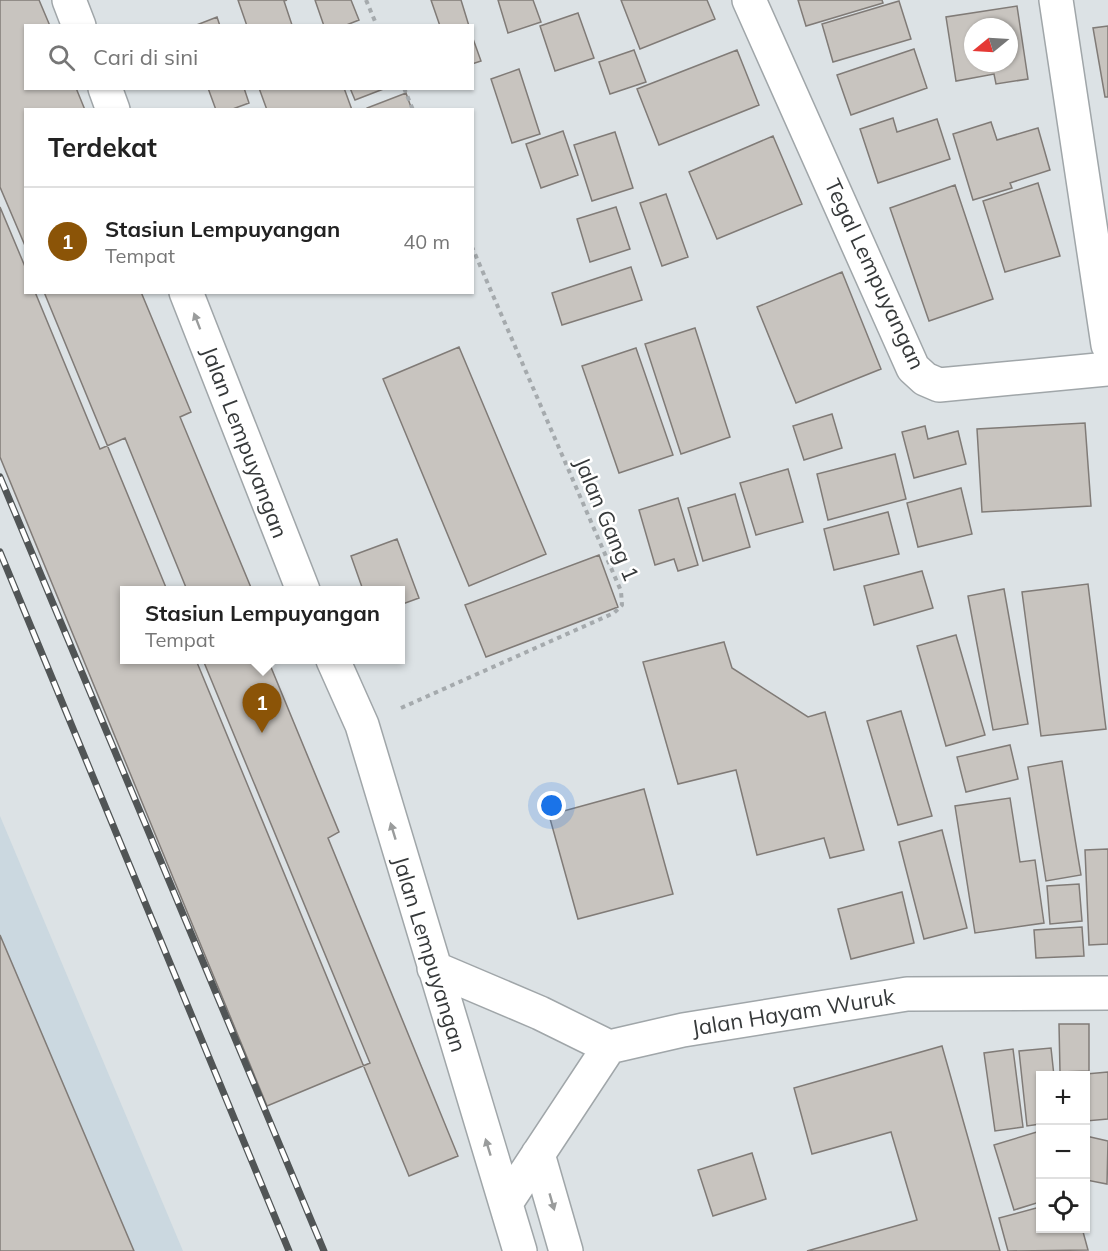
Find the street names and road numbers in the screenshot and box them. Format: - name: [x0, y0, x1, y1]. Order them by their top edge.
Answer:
- street label: Tegal Lempuyangan: [819, 174, 931, 374]
- street label: Jalan Lempuyangan: [195, 342, 295, 542]
- street label: Jalan Gang 1: [568, 453, 646, 585]
- street label: Jalan Lempuyangan: [387, 853, 473, 1055]
- street label: Jalan Hayam Wuruk: [689, 982, 897, 1042]

